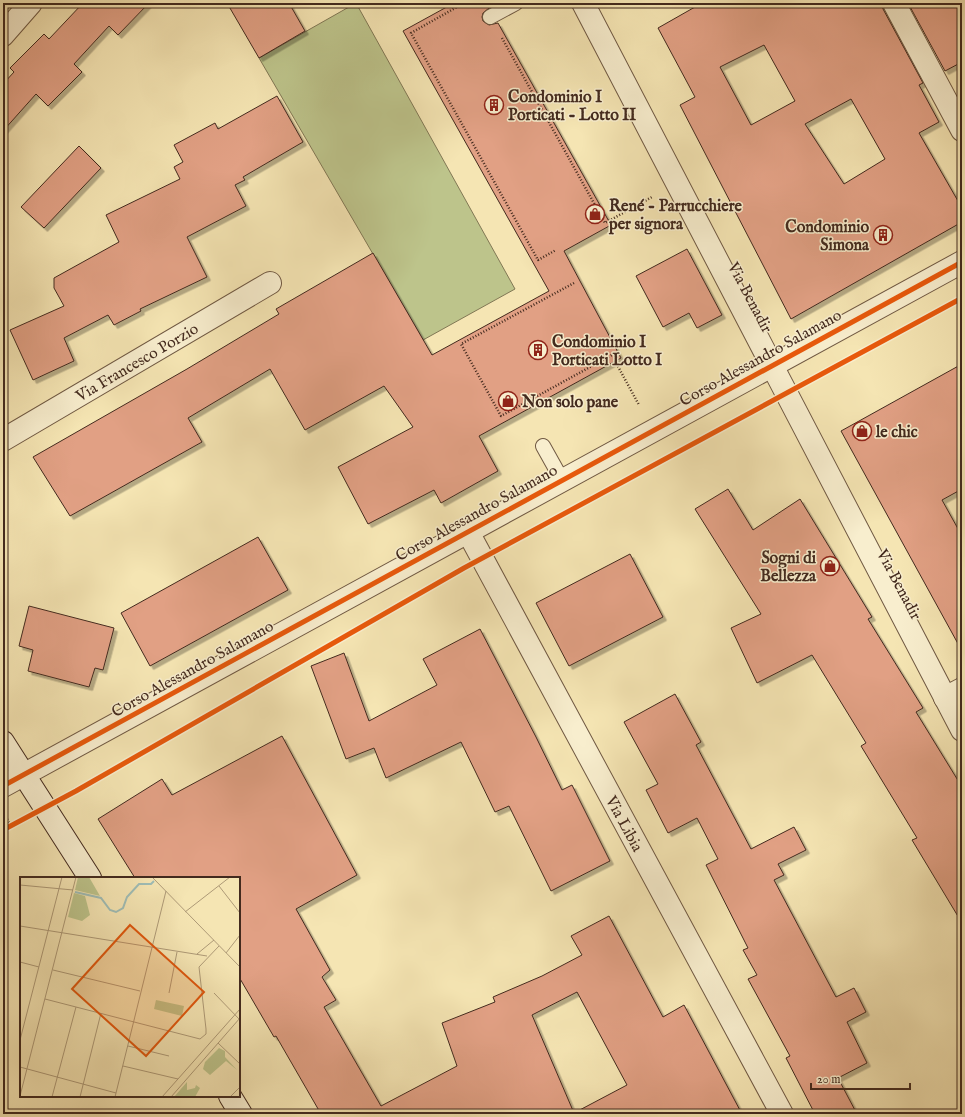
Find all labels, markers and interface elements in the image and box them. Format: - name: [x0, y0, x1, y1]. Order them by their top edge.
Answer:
- place label: Condominio I Porticati - Lotto II: [508, 88, 636, 126]
- building icon: Condominio I Porticati - Lotto II: [483, 94, 505, 116]
- place label: René - Parrucchiere per signora: [608, 197, 743, 235]
- shop icon: René - Parrucchiere per signora: [584, 203, 606, 225]
- place label: Condominio Simona: [785, 218, 870, 256]
- building icon: Condominio Simona: [872, 224, 894, 246]
- street label: Via Benadir: [722, 258, 776, 337]
- street label: Corso Alessandro Salamano: [676, 306, 846, 412]
- street label: Via Francesco Porzio: [72, 319, 203, 408]
- place label: Condominio I Porticati Lotto I: [552, 333, 662, 371]
- building icon: Condominio I Porticati Lotto I: [527, 339, 549, 361]
- shop icon: Non solo pane: [497, 390, 519, 412]
- place label: Non solo pane: [521, 393, 619, 413]
- shop icon: le chic: [851, 420, 873, 442]
- place label: le chic: [875, 423, 918, 443]
- street label: Corso Alessandro Salamano: [392, 461, 562, 567]
- street label: Via Benadir: [871, 545, 925, 624]
- place label: Sogni di Bellezza: [760, 549, 817, 587]
- shop icon: Sogni di Bellezza: [819, 555, 841, 577]
- street label: Corso Alessandro Salamano: [108, 617, 278, 723]
- street label: Via Libia: [600, 792, 647, 856]
- inset map: [20, 877, 240, 1097]
- scale bar: [811, 1065, 910, 1091]
- text: 20 m: [817, 1072, 840, 1087]

